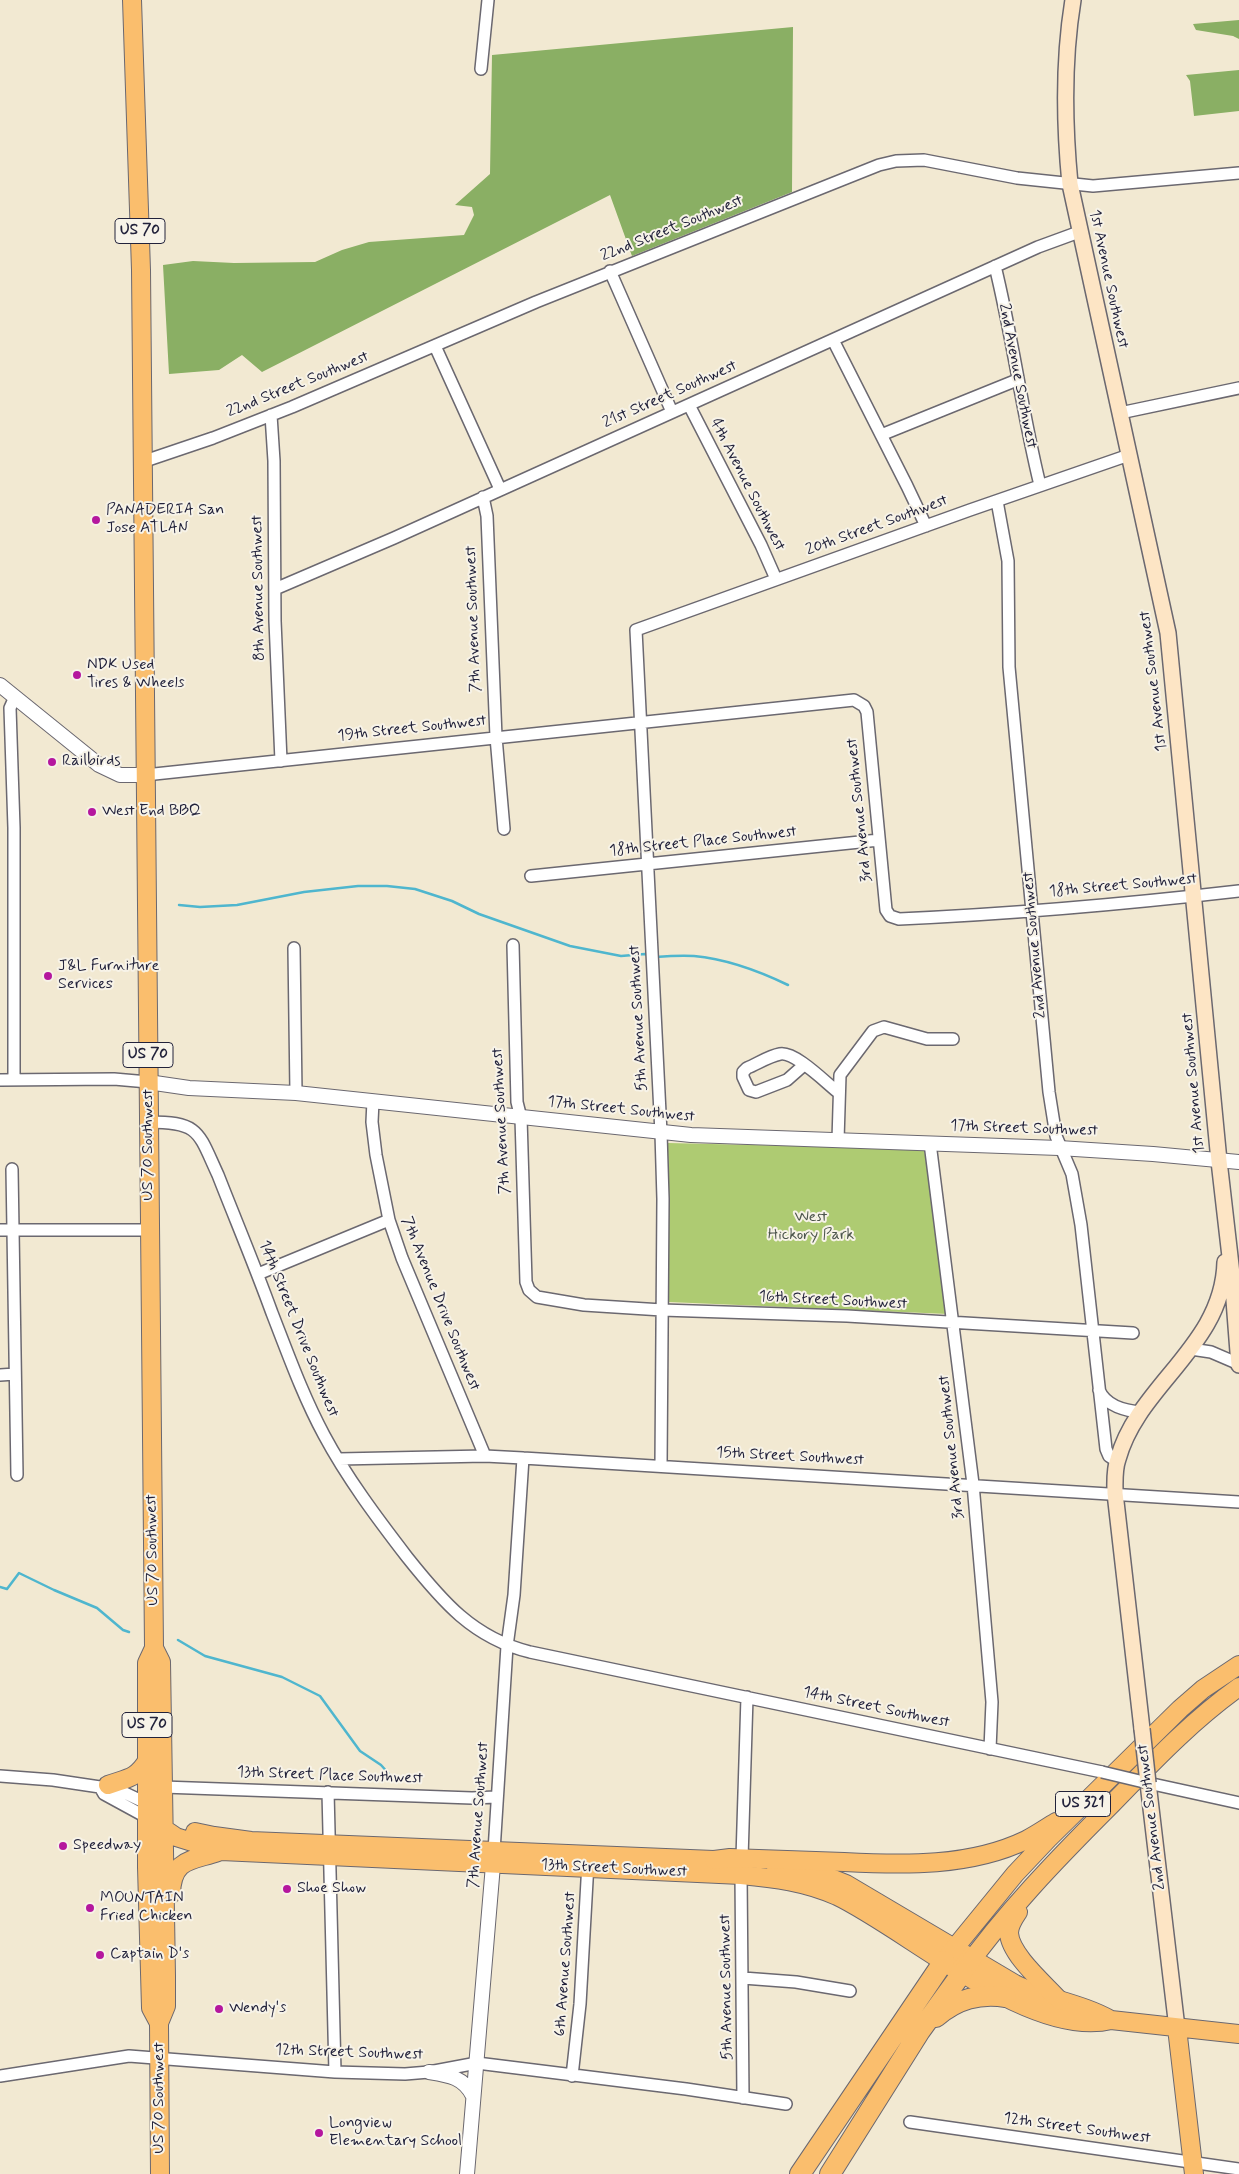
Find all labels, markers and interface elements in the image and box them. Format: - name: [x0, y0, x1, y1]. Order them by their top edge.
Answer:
- street label: 22nd Street Southwest: [598, 192, 746, 266]
- street label: 1st Avenue Southwest: [1084, 208, 1132, 350]
- road number: US 70: [115, 218, 165, 244]
- street label: 2nd Avenue Southwest: [994, 302, 1040, 450]
- street label: 22nd Street Southwest: [224, 348, 372, 422]
- street label: 21st Street Southwest: [600, 357, 740, 433]
- street label: 4th Avenue Southwest: [705, 415, 789, 555]
- street label: 20th Street Southwest: [803, 491, 951, 561]
- place label: PANADERIA San Jose ATLAN: [106, 501, 224, 539]
- marker: PANADERIA San Jose ATLAN: [90, 514, 102, 526]
- street label: 8th Avenue Southwest: [248, 515, 270, 661]
- street label: 7th Avenue Southwest: [462, 545, 486, 693]
- street label: 1st Avenue Southwest: [1136, 609, 1172, 753]
- place label: NDK Used Tires & Wheels: [87, 656, 185, 694]
- marker: NDK Used Tires & Wheels: [71, 669, 83, 681]
- street label: 19th Street Southwest: [337, 712, 487, 746]
- street label: 3rd Avenue Southwest: [843, 737, 877, 883]
- place label: Railbirds: [62, 752, 121, 772]
- marker: Railbirds: [46, 756, 58, 768]
- place label: West End BBQ: [102, 802, 202, 822]
- marker: West End BBQ: [86, 806, 98, 818]
- street label: 18th Street Place Southwest: [608, 823, 798, 861]
- street label: 18th Street Southwest: [1048, 870, 1198, 902]
- street label: 2nd Avenue Southwest: [1019, 871, 1051, 1019]
- street label: 5th Avenue Southwest: [626, 944, 652, 1092]
- place label: J&L Furniture Services: [58, 957, 159, 995]
- marker: J&L Furniture Services: [42, 970, 54, 982]
- street label: 1st Avenue Southwest: [1178, 1012, 1210, 1154]
- road number: US 70: [123, 1042, 173, 1068]
- street label: 7th Avenue Southwest: [489, 1047, 515, 1195]
- street label: US 70 Southwest: [139, 1089, 159, 1201]
- street label: 17th Street Southwest: [546, 1093, 696, 1127]
- street label: 17th Street Southwest: [950, 1117, 1098, 1141]
- park label: West Hickory Park: [768, 1208, 854, 1246]
- street label: 7th Avenue Drive Southwest: [396, 1214, 484, 1394]
- street label: 14th Street Drive Southwest: [254, 1238, 342, 1420]
- street label: 16th Street Southwest: [758, 1288, 908, 1314]
- street label: 3rd Avenue Southwest: [935, 1374, 969, 1520]
- street label: 15th Street Southwest: [715, 1444, 865, 1470]
- street label: US 70 Southwest: [142, 1494, 164, 1606]
- street label: 14th Street Southwest: [801, 1683, 951, 1733]
- road number: US 70: [122, 1712, 172, 1738]
- street label: 7th Avenue Southwest: [464, 1741, 494, 1889]
- street label: 2nd Avenue Southwest: [1133, 1743, 1171, 1891]
- street label: 13th Street Place Southwest: [237, 1763, 423, 1789]
- road number: US 321: [1056, 1792, 1110, 1816]
- place label: Speedway: [73, 1836, 141, 1856]
- marker: Speedway: [57, 1840, 69, 1852]
- street label: 13th Street Southwest: [540, 1856, 688, 1882]
- place label: Shoe Show: [297, 1879, 366, 1899]
- marker: Shoe Show: [281, 1883, 293, 1895]
- place label: MOUNTAIN Fried Chicken: [100, 1889, 193, 1927]
- street label: 6th Avenue Southwest: [551, 1891, 581, 2037]
- marker: MOUNTAIN Fried Chicken: [84, 1902, 96, 1914]
- street label: 5th Avenue Southwest: [716, 1914, 738, 2060]
- place label: Captain D's: [110, 1945, 189, 1965]
- marker: Captain D's: [94, 1949, 106, 1961]
- place label: Wendy's: [229, 1999, 286, 2019]
- marker: Wendy's: [213, 2003, 225, 2015]
- street label: 12th Street Southwest: [275, 2041, 423, 2065]
- street label: US 70 Southwest: [150, 2042, 170, 2154]
- street label: 12th Street Southwest: [1002, 2109, 1152, 2149]
- place label: Longview Elementary School: [329, 2114, 462, 2152]
- marker: Longview Elementary School: [313, 2127, 325, 2139]

